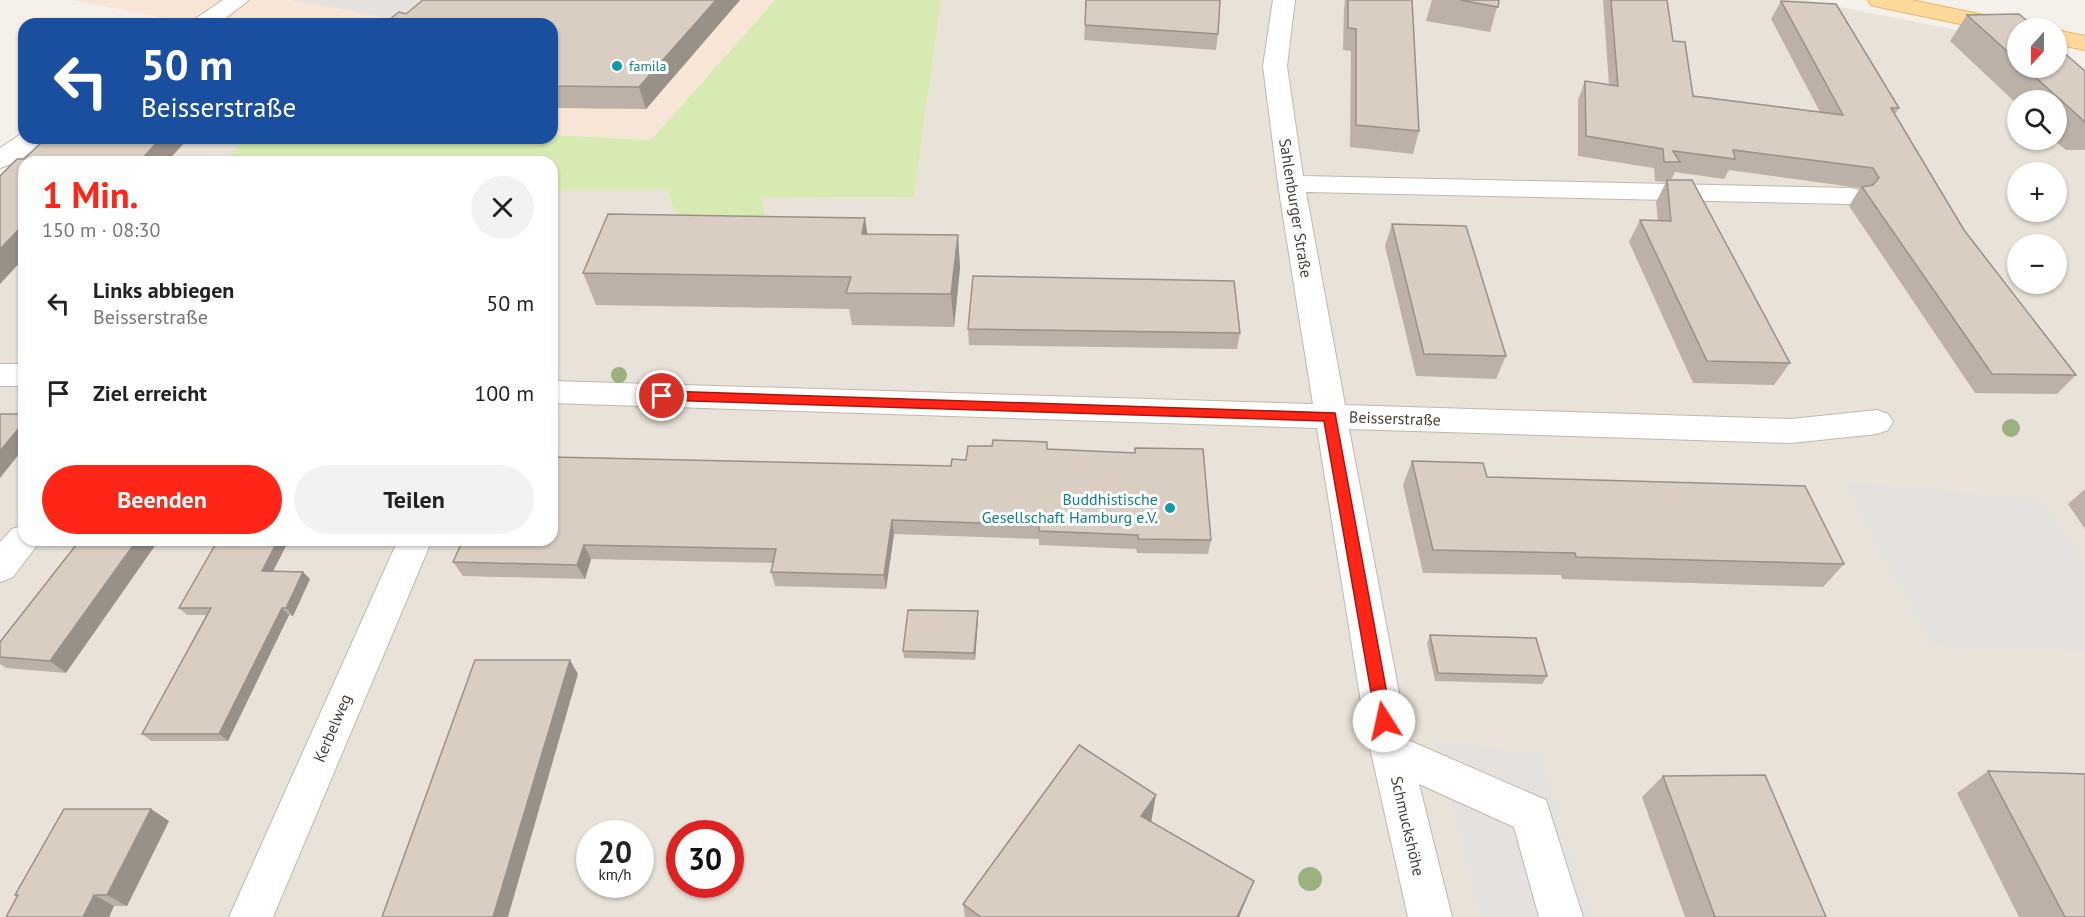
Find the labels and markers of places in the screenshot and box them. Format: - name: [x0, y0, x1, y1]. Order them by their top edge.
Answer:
- place label: famila: [629, 57, 667, 75]
- marker: famila: [610, 59, 624, 73]
- pin: [636, 370, 687, 421]
- place label: Buddhistische Gesellschaft Hamburg e.V.: [982, 489, 1158, 527]
- marker: Buddhistische Gesellschaft Hamburg e.V.: [1163, 501, 1177, 515]

